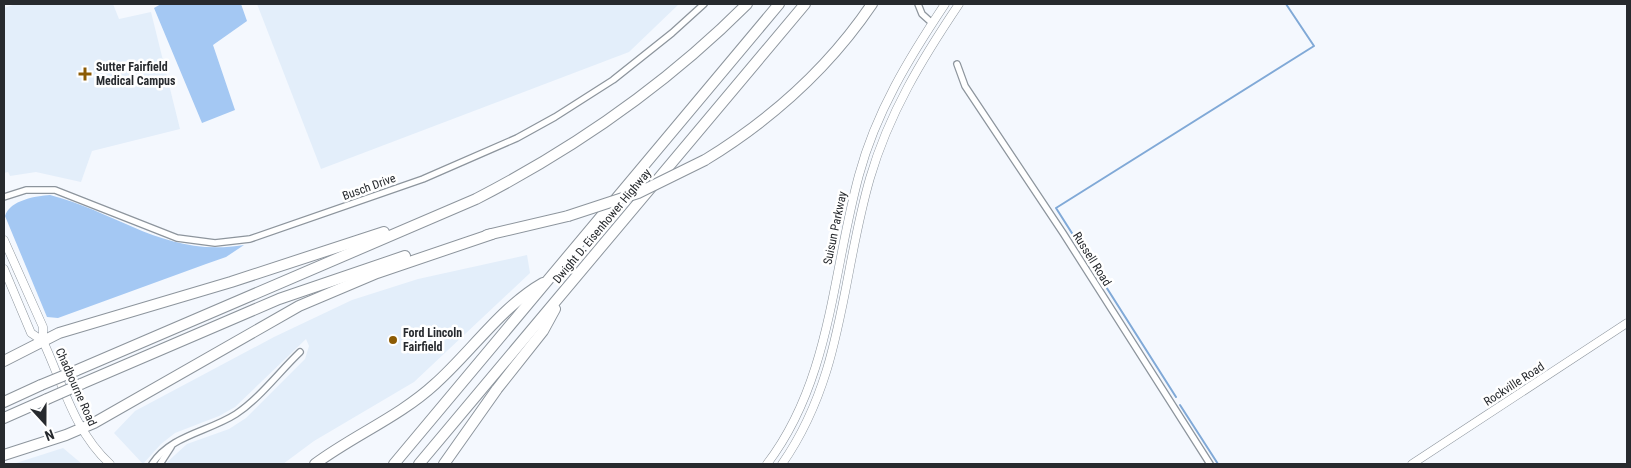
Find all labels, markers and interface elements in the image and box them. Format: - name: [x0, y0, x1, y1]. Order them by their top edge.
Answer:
- place label: Sutter Fairfield Medical Campus: [96, 60, 176, 88]
- marker: Sutter Fairfield Medical Campus: [78, 67, 92, 81]
- street label: Dwight D. Eisenhower Highway: [550, 166, 654, 286]
- street label: Busch Drive: [340, 171, 398, 203]
- street label: Suisun Parkway: [820, 190, 850, 266]
- street label: Russell Road: [1070, 229, 1114, 289]
- place label: Ford Lincoln Fairfield: [403, 326, 462, 354]
- marker: Ford Lincoln Fairfield: [387, 334, 399, 346]
- street label: Chadbourne Road: [53, 346, 99, 428]
- street label: Rockville Road: [1481, 359, 1547, 409]
- north arrow: [20, 398, 70, 448]
- text: N: [43, 426, 57, 444]

